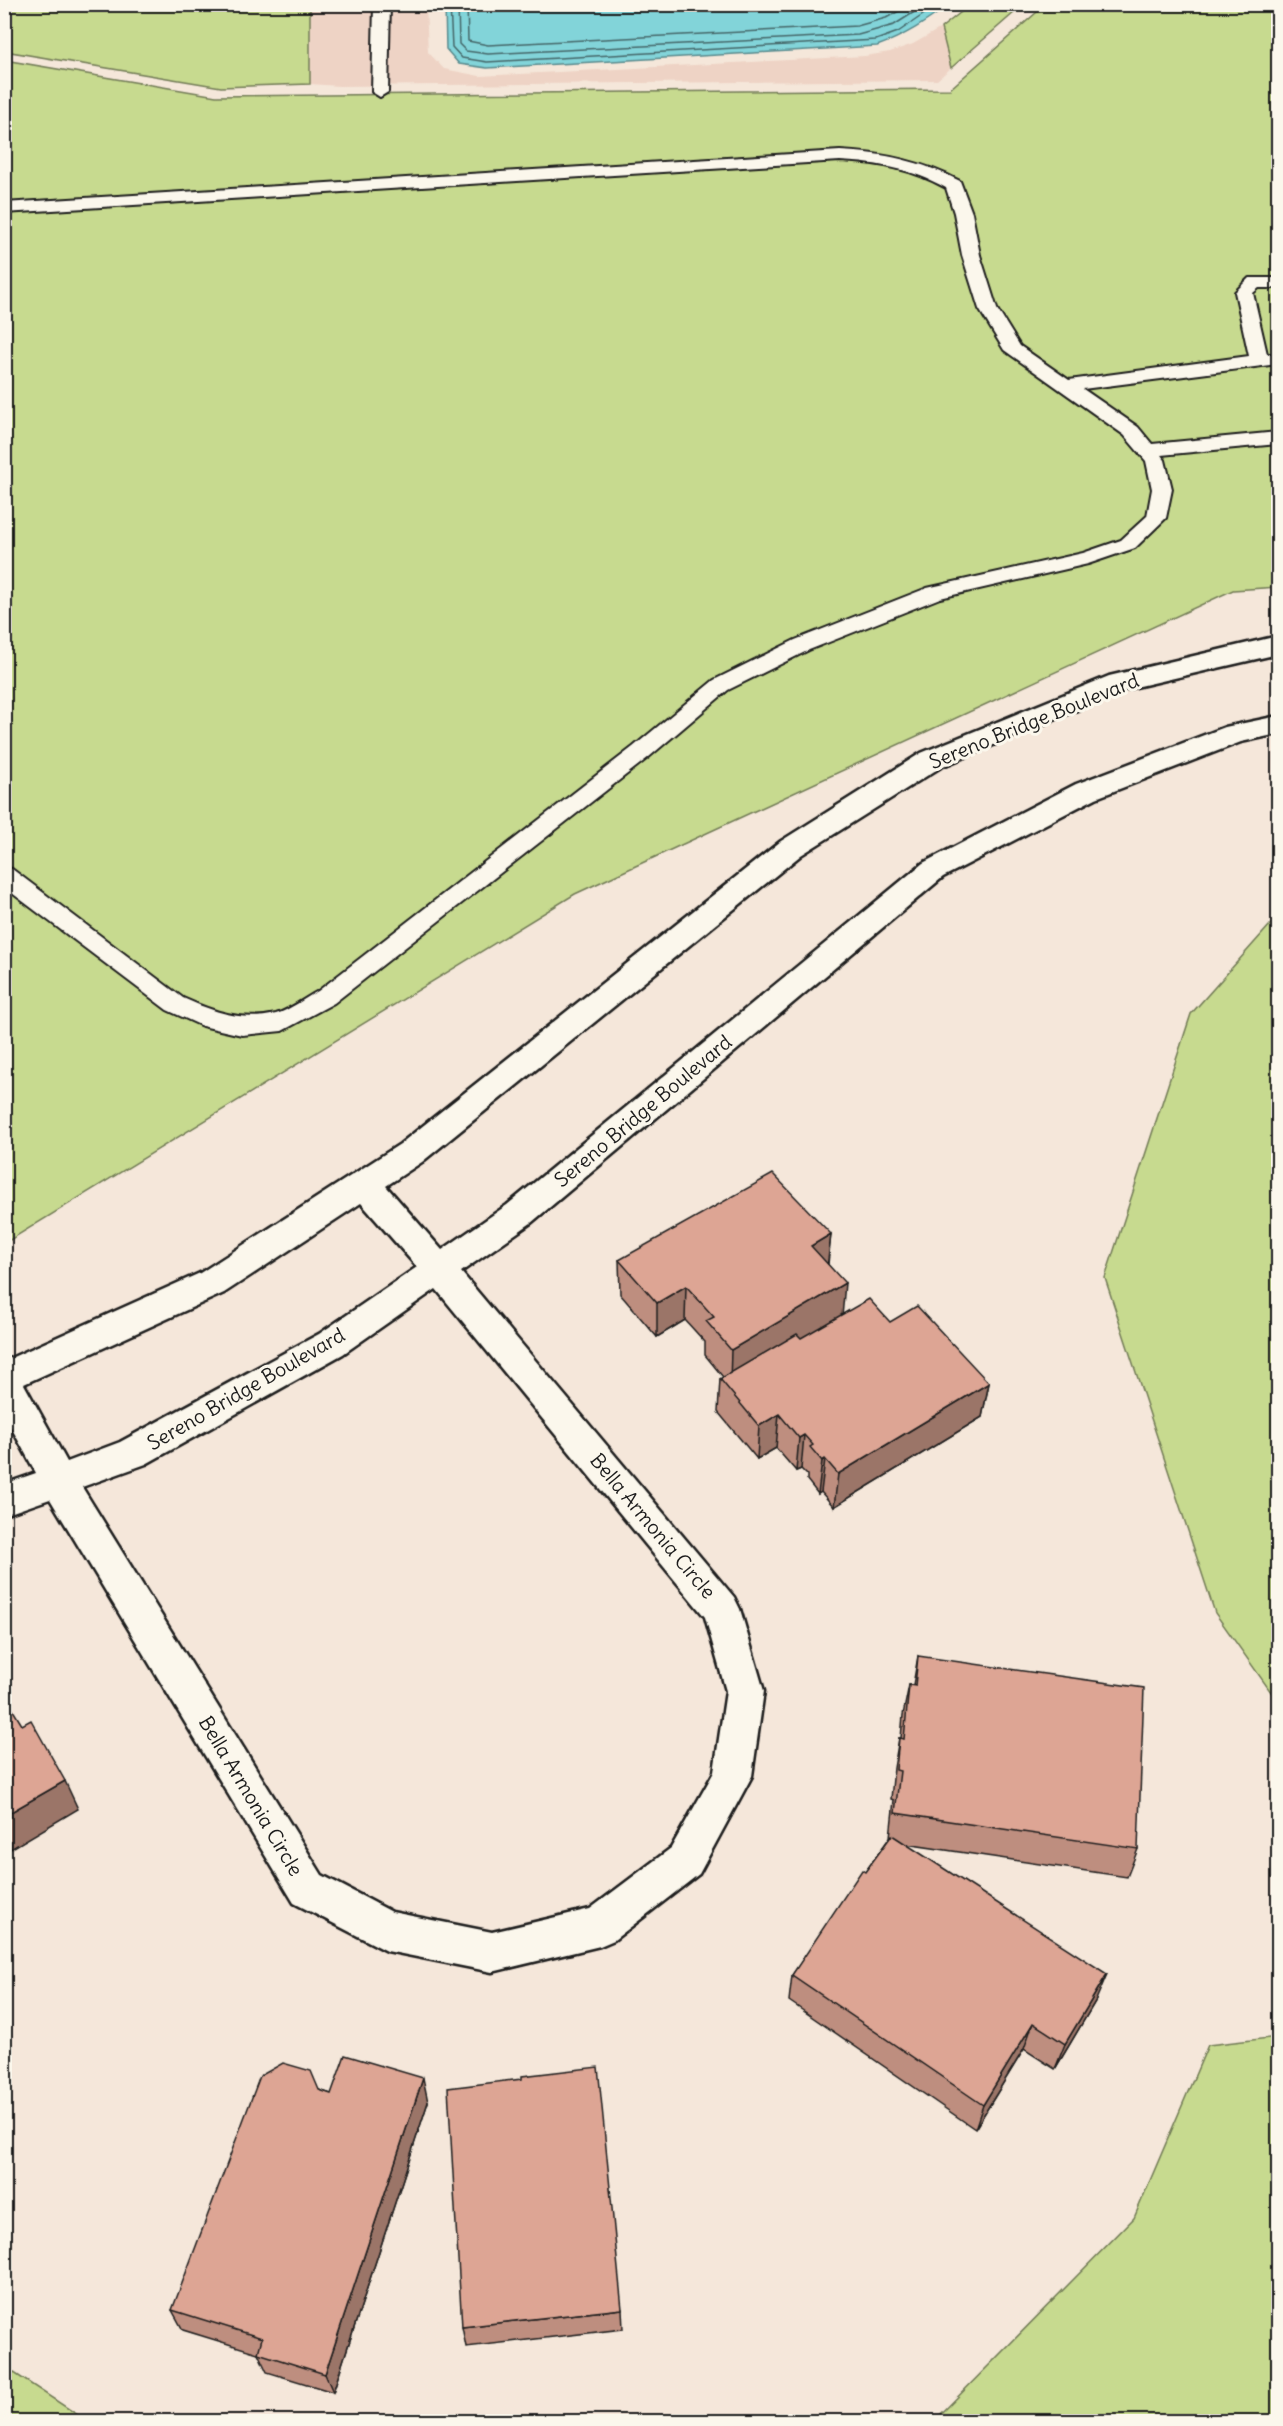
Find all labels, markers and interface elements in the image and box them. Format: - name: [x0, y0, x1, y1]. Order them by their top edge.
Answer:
- street label: Sereno Bridge Boulevard: [925, 667, 1143, 774]
- street label: Sereno Bridge Boulevard: [549, 1029, 737, 1192]
- street label: Sereno Bridge Boulevard: [142, 1322, 349, 1455]
- street label: Bella Armonia Circle: [585, 1448, 721, 1603]
- street label: Bella Armonia Circle: [194, 1711, 309, 1880]

